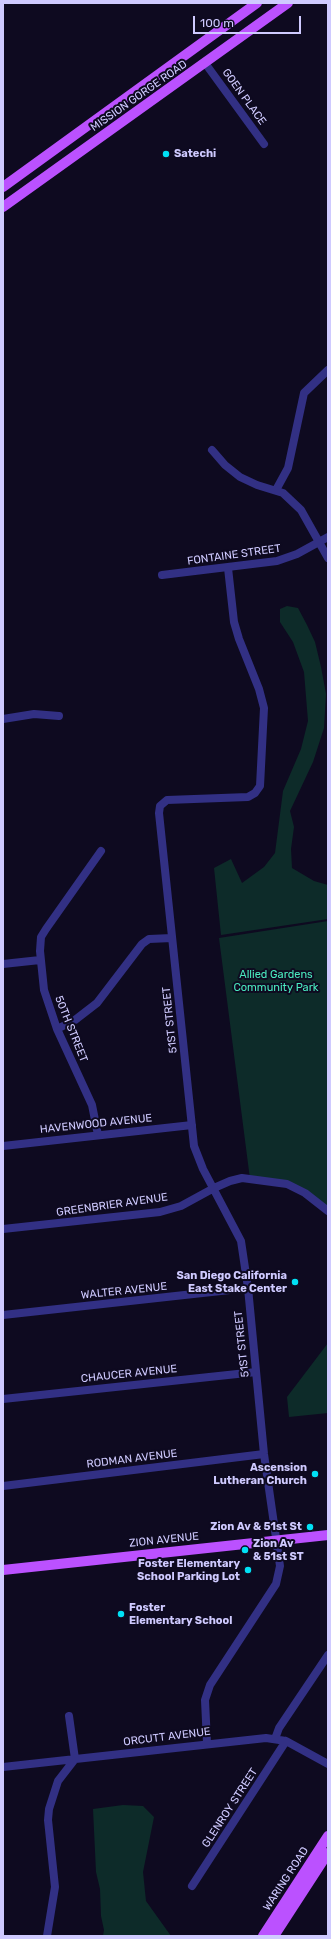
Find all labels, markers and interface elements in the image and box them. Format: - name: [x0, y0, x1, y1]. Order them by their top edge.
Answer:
- scale bar: [195, 8, 303, 34]
- text: 100 m: [200, 16, 234, 30]
- street label: MISSION GORGE ROAD: [88, 58, 190, 134]
- street label: GOEN PLACE: [219, 66, 269, 128]
- place label: Satechi: [174, 147, 216, 161]
- marker: Satechi: [161, 149, 171, 159]
- street label: FONTAINE STREET: [186, 542, 282, 568]
- park label: Allied Gardens Community Park: [233, 968, 319, 994]
- street label: 51ST STREET: [160, 986, 180, 1054]
- street label: 50TH STREET: [52, 994, 90, 1064]
- street label: HAVENWOOD AVENUE: [39, 1112, 153, 1136]
- street label: GREENBRIER AVENUE: [55, 1191, 169, 1219]
- place label: San Diego California East Stake Center: [176, 1269, 287, 1295]
- marker: San Diego California East Stake Center: [290, 1277, 300, 1287]
- street label: WALTER AVENUE: [80, 1280, 168, 1302]
- street label: 51ST STREET: [232, 1310, 252, 1378]
- street label: CHAUCER AVENUE: [80, 1362, 178, 1386]
- street label: RODMAN AVENUE: [86, 1447, 178, 1471]
- place label: Ascension Lutheran Church: [213, 1461, 307, 1487]
- marker: Ascension Lutheran Church: [310, 1469, 320, 1479]
- place label: Zion Av & 51st St: [210, 1520, 302, 1534]
- marker: Zion Av & 51st St: [305, 1522, 315, 1532]
- street label: ZION AVENUE: [128, 1530, 200, 1550]
- place label: Zion Av & 51st ST: [253, 1537, 304, 1563]
- marker: Zion Av & 51st ST: [240, 1545, 250, 1555]
- place label: Foster Elementary School Parking Lot: [137, 1557, 240, 1583]
- marker: Foster Elementary School Parking Lot: [243, 1565, 253, 1575]
- place label: Foster Elementary School: [129, 1601, 232, 1627]
- marker: Foster Elementary School: [116, 1609, 126, 1619]
- street label: ORCUTT AVENUE: [123, 1725, 211, 1749]
- street label: GLENROY STREET: [199, 1766, 261, 1850]
- street label: WARING ROAD: [260, 1845, 312, 1913]

